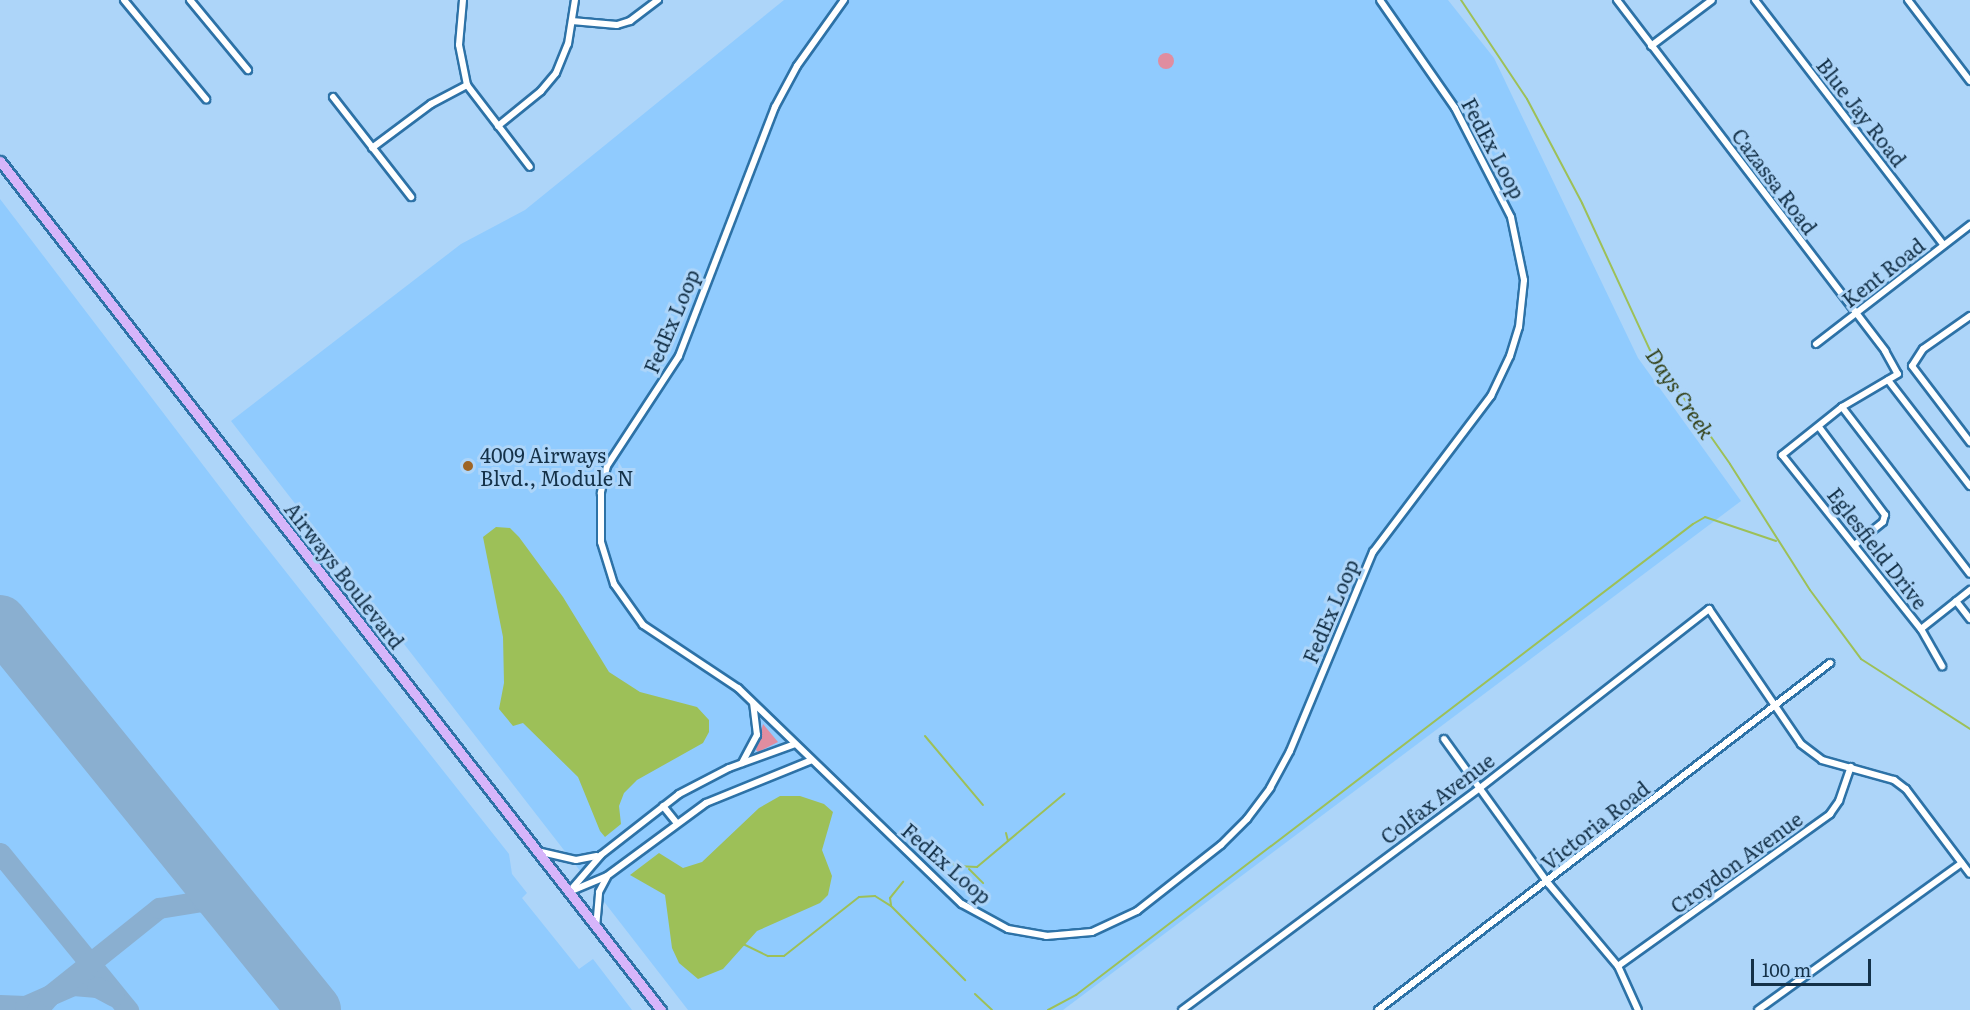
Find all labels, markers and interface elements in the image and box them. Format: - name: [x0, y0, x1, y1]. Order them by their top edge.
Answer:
- street label: Blue Jay Road: [1812, 53, 1912, 171]
- street label: FedEx Loop: [1457, 94, 1531, 202]
- street label: Cazassa Road: [1727, 123, 1823, 239]
- street label: Kent Road: [1837, 232, 1929, 312]
- street label: FedEx Loop: [638, 265, 704, 377]
- water label: Days Creek: [1642, 343, 1720, 443]
- place label: 4009 Airways Blvd., Module N: [480, 442, 634, 489]
- marker: 4009 Airways Blvd., Module N: [461, 459, 475, 473]
- street label: Eglesfield Drive: [1823, 482, 1933, 614]
- street label: Airways Boulevard: [280, 497, 410, 653]
- street label: FedEx Loop: [1297, 555, 1363, 667]
- street label: Colfax Avenue: [1375, 747, 1499, 849]
- street label: Victoria Road: [1536, 776, 1654, 874]
- street label: Croydon Avenue: [1666, 806, 1806, 918]
- street label: FedEx Loop: [897, 818, 997, 908]
- scale bar: [1754, 947, 1874, 985]
- text: 100 m: [1762, 956, 1811, 983]

